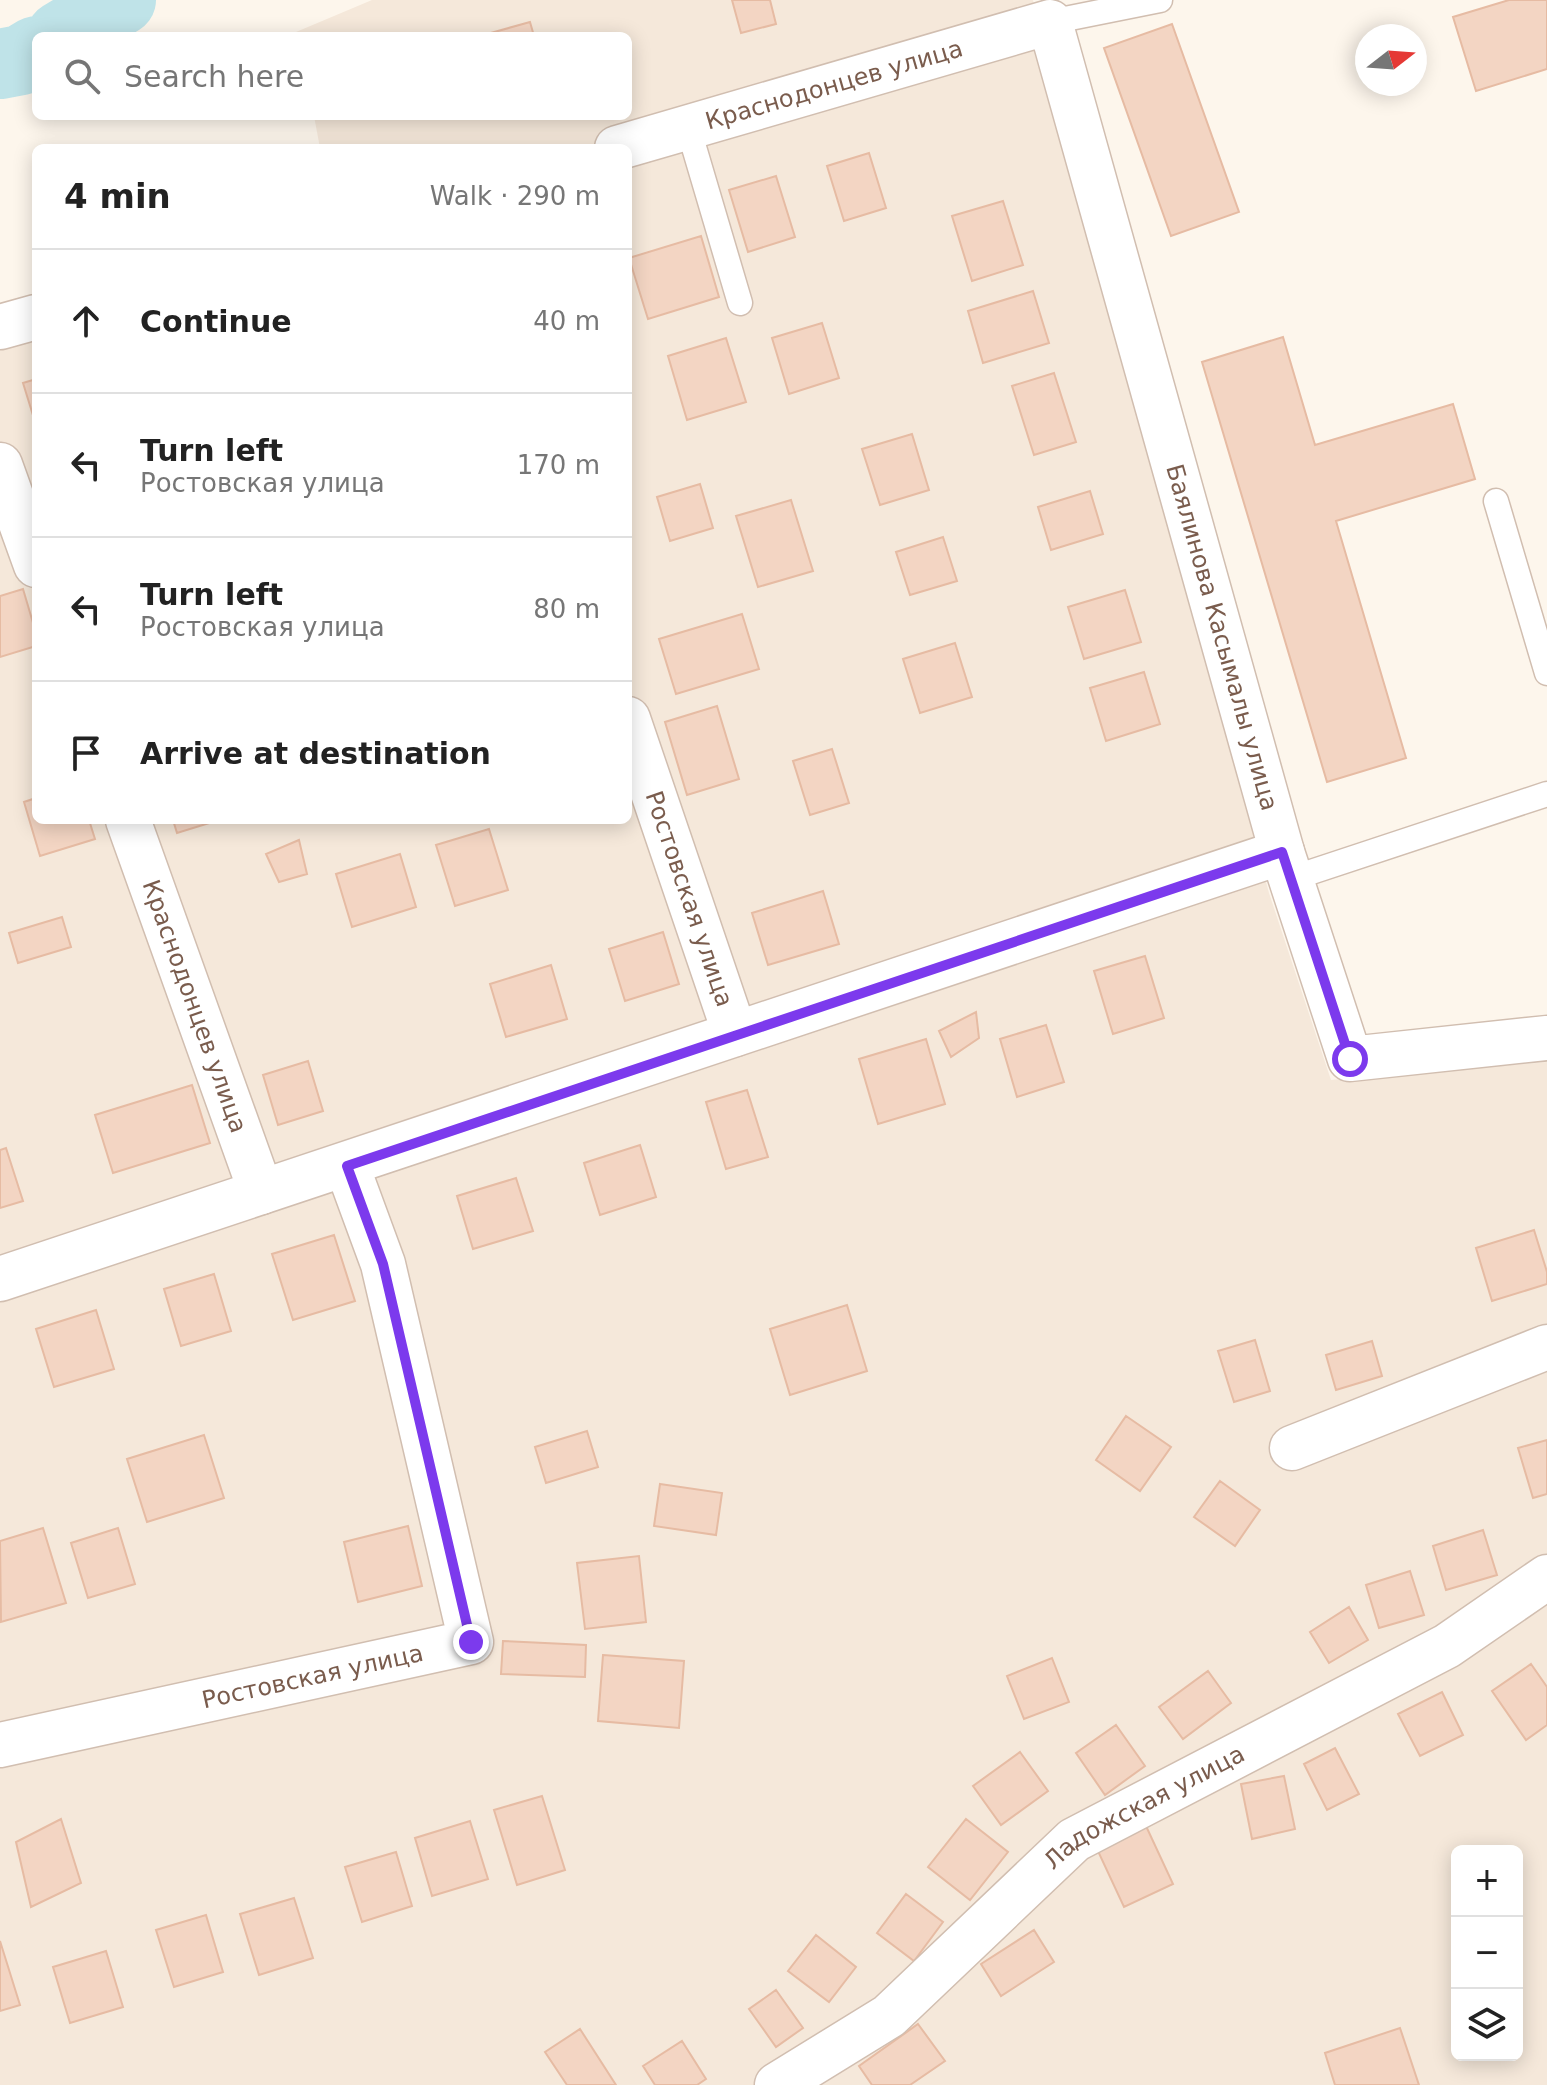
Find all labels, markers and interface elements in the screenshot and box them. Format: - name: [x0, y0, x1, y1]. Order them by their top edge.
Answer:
- north arrow: [1355, 24, 1427, 96]
- search box: [32, 32, 632, 120]
- street label: Краснодонцев улица: [702, 34, 966, 136]
- icon: search: [60, 54, 104, 98]
- text: Search here: [124, 59, 304, 94]
- text: 4 min: [64, 176, 171, 216]
- text: Walk · 290 m: [430, 181, 600, 211]
- icon: ahead: [64, 299, 108, 343]
- text: Continue: [140, 304, 292, 339]
- text: 40 m: [533, 306, 600, 336]
- text: Turn left: [140, 433, 283, 468]
- icon: left: [64, 443, 108, 487]
- text: 170 m: [517, 450, 600, 480]
- street label: Баялинова Касымалы улица: [1160, 461, 1284, 814]
- text: Ростовская улица: [140, 468, 385, 498]
- text: Turn left: [140, 577, 283, 612]
- icon: left: [64, 587, 108, 631]
- text: 80 m: [533, 594, 600, 624]
- text: Ростовская улица: [140, 612, 385, 642]
- icon: arrive: [64, 731, 108, 775]
- text: Arrive at destination: [140, 736, 491, 771]
- street label: Ростовская улица: [640, 787, 739, 1010]
- street label: Краснодонцев улица: [137, 876, 253, 1137]
- route start: [1332, 1041, 1368, 1077]
- route end: [453, 1624, 489, 1660]
- street label: Ростовская улица: [199, 1639, 426, 1714]
- street label: Ладожская улица: [1038, 1740, 1249, 1875]
- map controls: [1451, 1845, 1523, 2061]
- button: +: [1451, 1845, 1523, 1917]
- button: −: [1451, 1917, 1523, 1989]
- button: layers: [1451, 1989, 1523, 2061]

